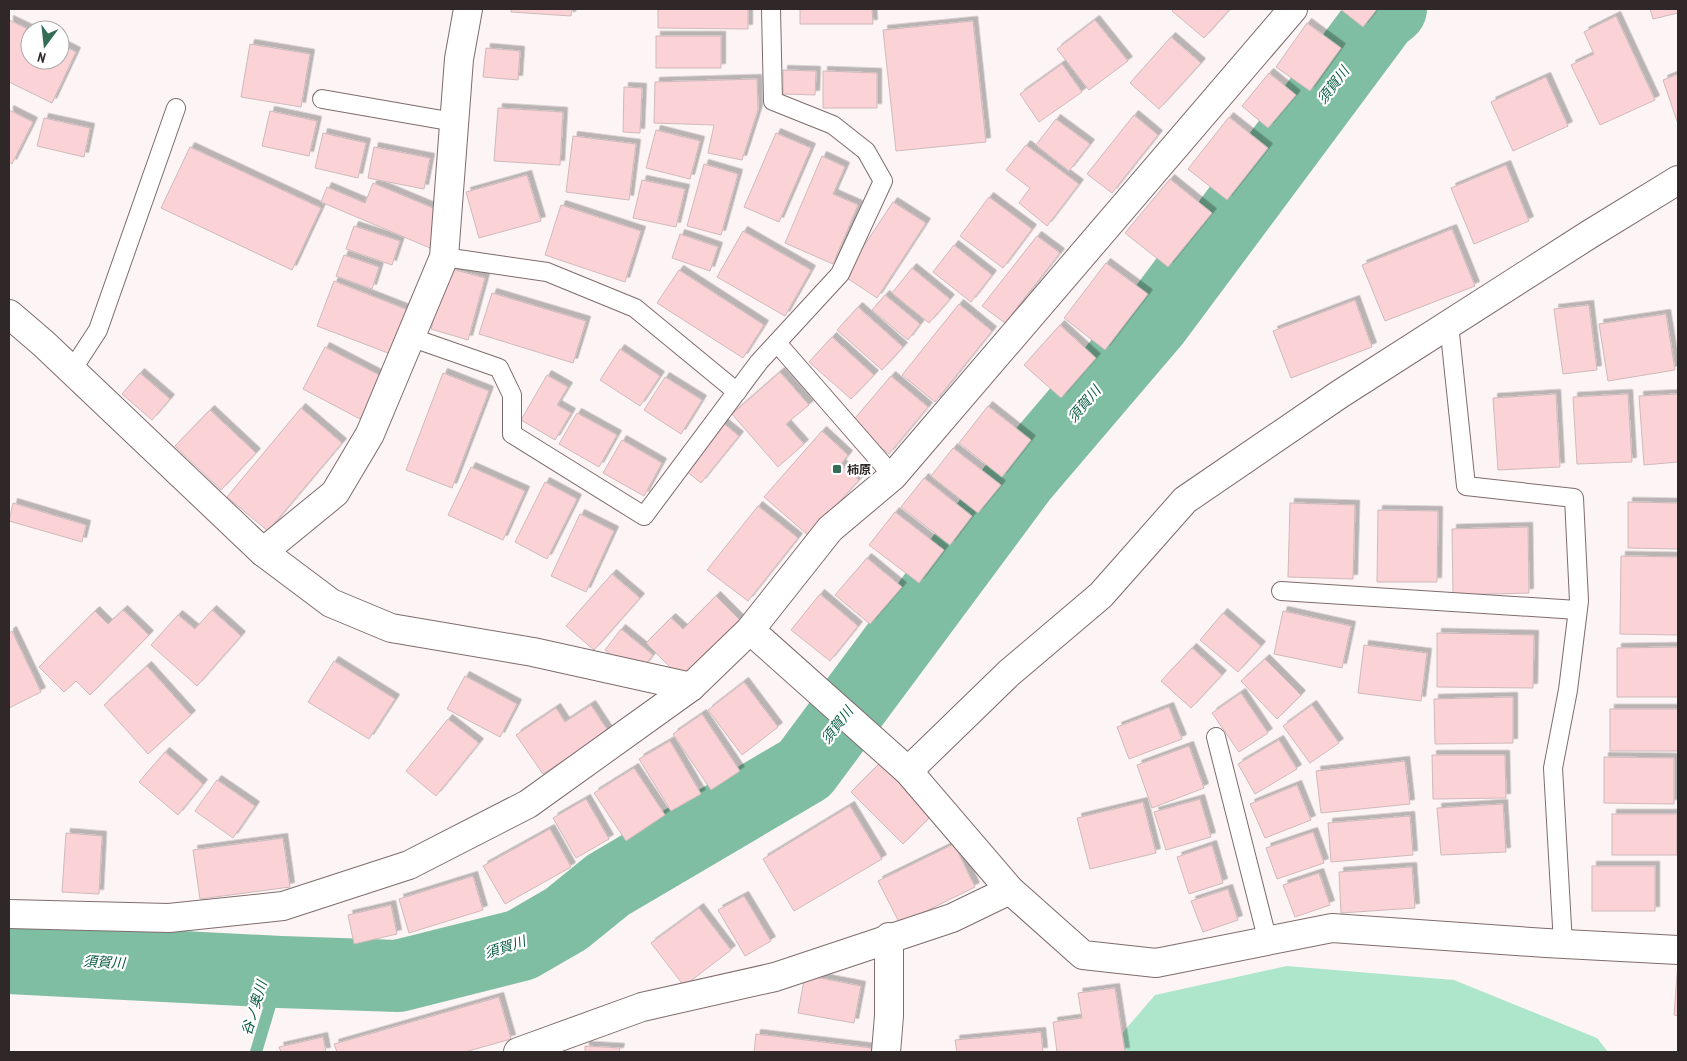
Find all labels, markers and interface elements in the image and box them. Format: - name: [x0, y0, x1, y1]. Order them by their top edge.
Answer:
- north arrow: [20, 20, 70, 70]
- text: N: [36, 48, 48, 67]
- water label: 須賀川: [1313, 61, 1354, 107]
- water label: 須賀川: [1064, 381, 1106, 426]
- place label: 柿原: [847, 462, 871, 477]
- marker: 柿原: [831, 463, 843, 475]
- water label: 須賀川: [817, 701, 858, 747]
- water label: 須賀川: [482, 931, 530, 962]
- water label: 須賀川: [83, 952, 127, 972]
- water label: 谷ノ奥川: [237, 977, 271, 1037]

